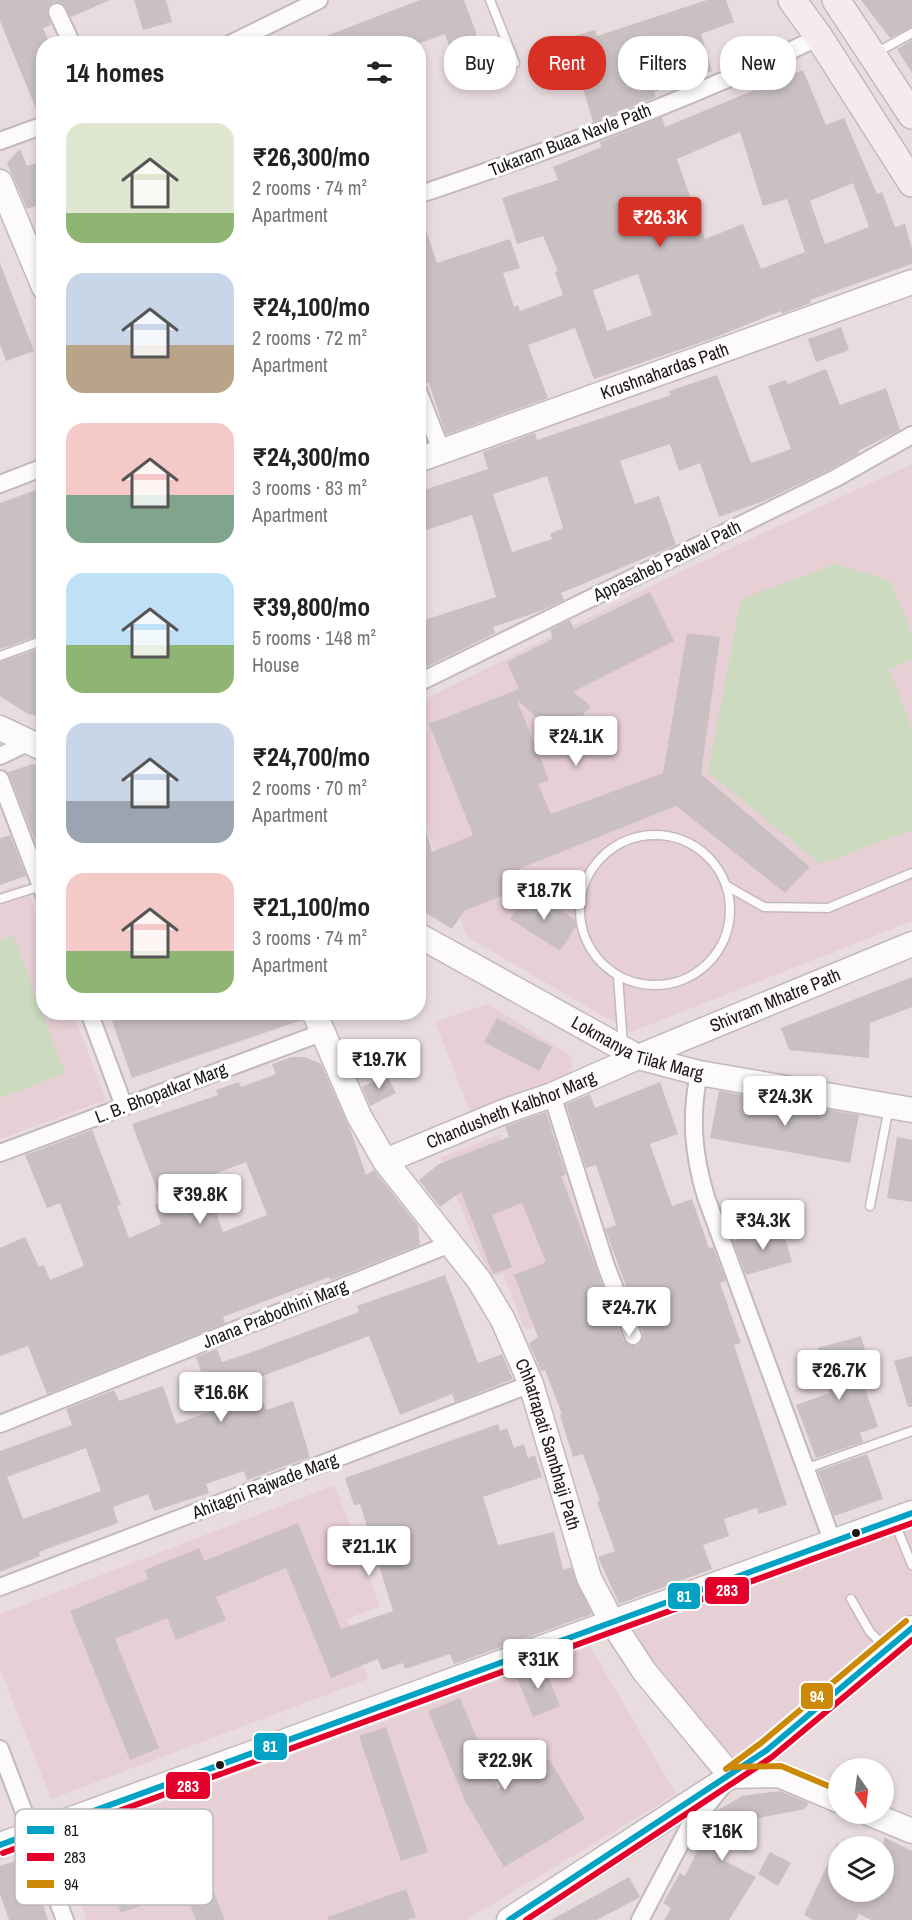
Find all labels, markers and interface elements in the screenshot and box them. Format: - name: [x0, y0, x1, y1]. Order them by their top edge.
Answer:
- chip: Buy: [444, 36, 516, 90]
- chip: Rent: [528, 36, 606, 90]
- chip: Filters: [618, 36, 708, 90]
- chip: New: [720, 36, 796, 90]
- text: 14 homes: [66, 55, 164, 90]
- icon: filters: [363, 56, 396, 89]
- street label: Tukaram Buaa Navle Path: [485, 97, 655, 182]
- text: ₹26,300/mo: [252, 139, 370, 174]
- icon: home: [114, 147, 186, 219]
- text: 2 rooms · 74 m²: [252, 174, 367, 201]
- pin: ₹26.3K: [611, 197, 709, 248]
- text: Apartment: [252, 201, 328, 228]
- text: ₹26.3K: [632, 203, 688, 230]
- text: ₹24,100/mo: [252, 289, 370, 324]
- icon: home: [114, 297, 186, 369]
- text: 2 rooms · 72 m²: [252, 324, 367, 351]
- street label: Krushnahardas Path: [597, 336, 732, 405]
- text: Apartment: [252, 351, 328, 378]
- text: ₹24,300/mo: [252, 439, 370, 474]
- icon: home: [114, 447, 186, 519]
- text: 3 rooms · 83 m²: [252, 474, 367, 501]
- text: Apartment: [252, 501, 328, 528]
- street label: Appasaheb Padwal Path: [588, 514, 745, 608]
- text: ₹39,800/mo: [252, 589, 370, 624]
- icon: home: [114, 597, 186, 669]
- text: 5 rooms · 148 m²: [252, 624, 376, 651]
- text: House: [252, 651, 299, 678]
- pin: ₹24.1K: [527, 716, 625, 767]
- text: ₹24.1K: [548, 722, 604, 749]
- text: ₹24,700/mo: [252, 739, 370, 774]
- icon: home: [114, 747, 186, 819]
- text: 2 rooms · 70 m²: [252, 774, 367, 801]
- text: Apartment: [252, 801, 328, 828]
- pin: ₹18.7K: [495, 870, 593, 921]
- text: ₹18.7K: [516, 876, 572, 903]
- text: ₹21,100/mo: [252, 889, 370, 924]
- icon: home: [114, 897, 186, 969]
- text: 3 rooms · 74 m²: [252, 924, 367, 951]
- text: Apartment: [252, 951, 328, 978]
- street label: Shivram Mhatre Path: [706, 962, 844, 1038]
- street label: Lokmanya Tilak Marg: [567, 1010, 706, 1086]
- pin: ₹19.7K: [330, 1039, 428, 1090]
- text: ₹19.7K: [351, 1045, 407, 1072]
- street label: L. B. Bhopatkar Marg: [91, 1056, 231, 1129]
- street label: Chandusheth Kalbhor Marg: [422, 1064, 600, 1155]
- pin: ₹24.3K: [736, 1076, 834, 1127]
- text: ₹24.3K: [757, 1082, 813, 1109]
- pin: ₹39.8K: [151, 1174, 249, 1225]
- text: ₹39.8K: [172, 1180, 228, 1207]
- pin: ₹34.3K: [714, 1200, 812, 1251]
- text: ₹34.3K: [735, 1206, 791, 1233]
- street label: Jnana Prabodhini Marg: [199, 1273, 352, 1354]
- pin: ₹24.7K: [580, 1287, 678, 1338]
- text: ₹24.7K: [601, 1293, 657, 1320]
- pin: ₹26.7K: [790, 1350, 888, 1401]
- street label: Chhatrapati Sambhaji Path: [509, 1354, 587, 1533]
- text: ₹26.7K: [811, 1356, 867, 1383]
- pin: ₹16.6K: [172, 1372, 270, 1423]
- text: ₹16.6K: [193, 1378, 249, 1405]
- street label: Ahitagni Rajwade Marg: [187, 1446, 342, 1525]
- pin: ₹21.1K: [320, 1526, 418, 1577]
- unlabelled marker: [850, 1527, 862, 1539]
- text: ₹21.1K: [341, 1532, 397, 1559]
- line badge: 283: [704, 1576, 750, 1605]
- text: 283: [716, 1579, 738, 1601]
- line badge: 81: [667, 1582, 701, 1610]
- text: 81: [677, 1585, 692, 1607]
- pin: ₹31K: [502, 1639, 574, 1690]
- text: ₹31K: [517, 1645, 559, 1672]
- line badge: 94: [800, 1682, 834, 1710]
- text: 94: [810, 1685, 825, 1707]
- line badge: 81: [253, 1732, 288, 1761]
- text: 81: [263, 1735, 278, 1757]
- pin: ₹22.9K: [456, 1740, 554, 1791]
- text: ₹22.9K: [477, 1746, 533, 1773]
- north arrow: [828, 1758, 894, 1824]
- map controls: [828, 1758, 894, 1902]
- unlabelled marker: [214, 1759, 226, 1771]
- line badge: 283: [165, 1771, 211, 1800]
- text: 283: [177, 1775, 199, 1797]
- legend: [15, 1809, 213, 1905]
- pin: ₹16K: [686, 1811, 758, 1862]
- text: ₹16K: [701, 1817, 743, 1844]
- text: 81: [64, 1819, 79, 1841]
- button: layers: [828, 1836, 894, 1902]
- text: 283: [64, 1846, 86, 1868]
- text: 94: [64, 1873, 79, 1895]

